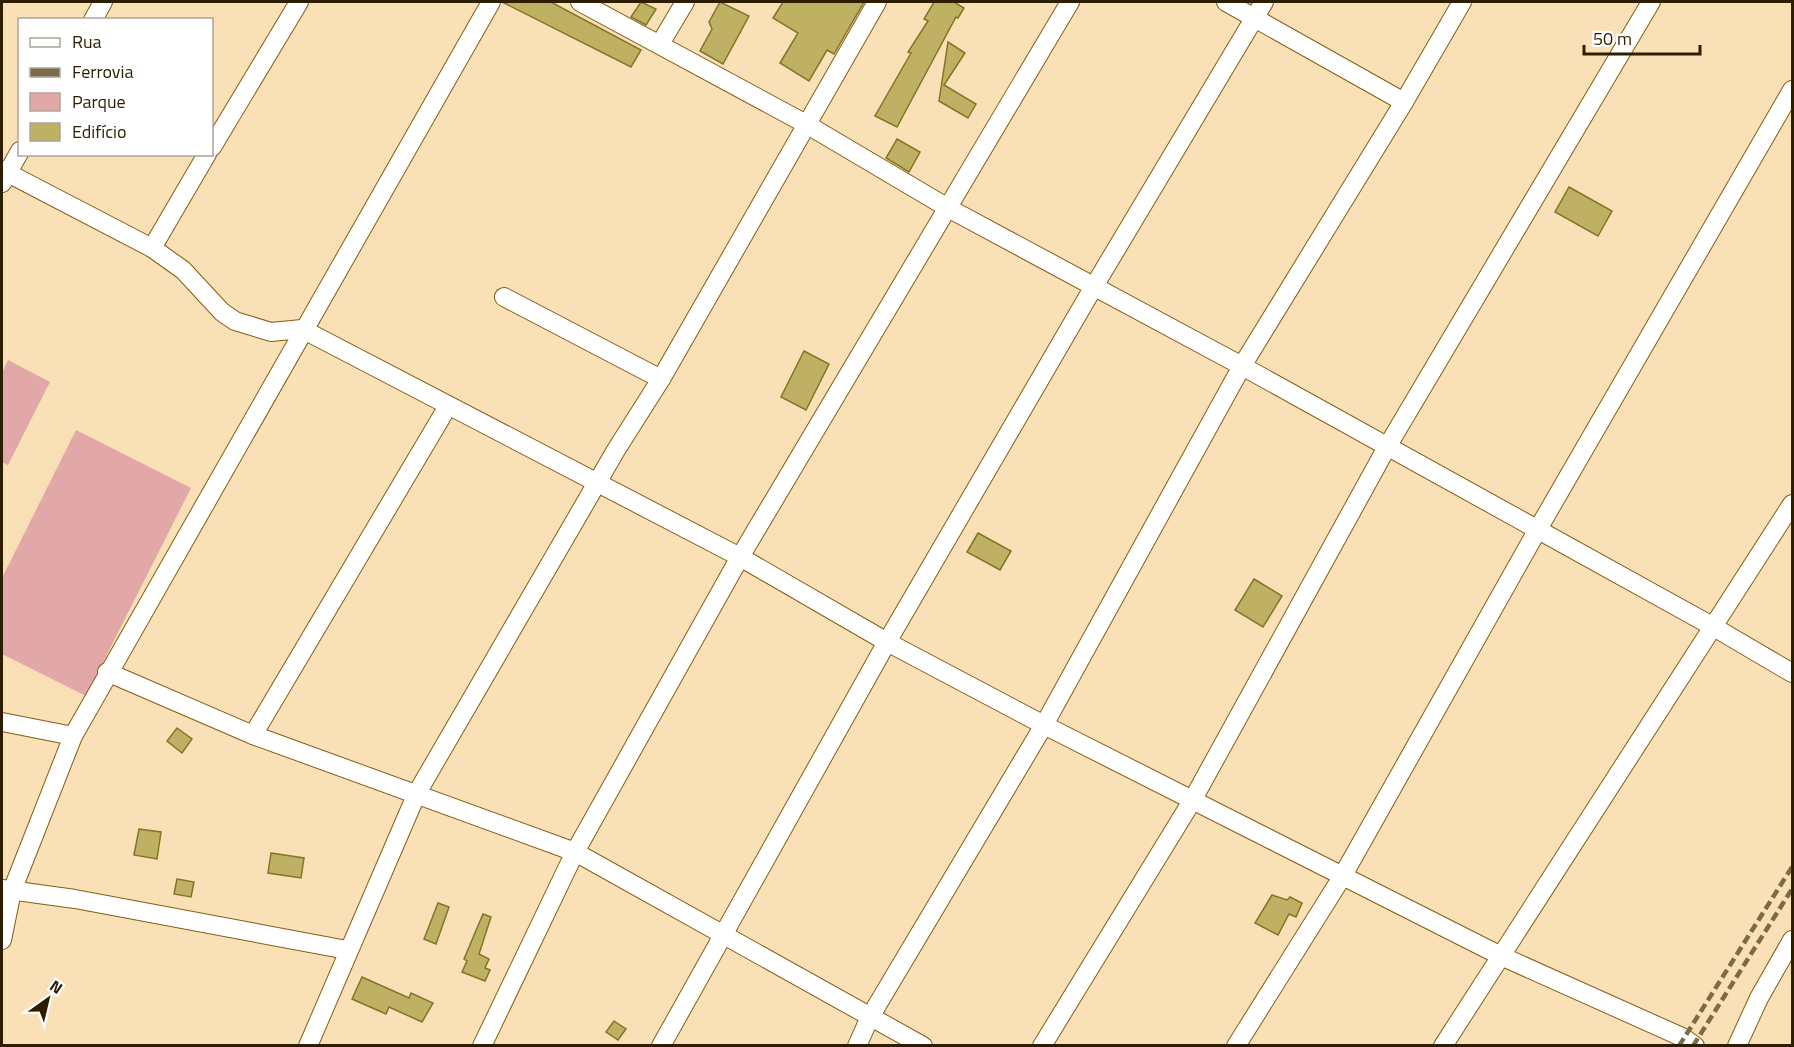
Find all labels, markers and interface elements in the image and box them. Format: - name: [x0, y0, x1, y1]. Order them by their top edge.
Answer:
- legend: [18, 18, 213, 156]
- scale bar: [1584, 18, 1700, 56]
- text: 50 m: [1593, 25, 1632, 52]
- text: Rua: [72, 28, 102, 55]
- text: Ferrovia: [72, 58, 133, 85]
- text: Parque: [72, 88, 126, 115]
- text: Edifício: [72, 118, 126, 145]
- north arrow: [18, 969, 78, 1029]
- text: N: [45, 974, 68, 1000]

